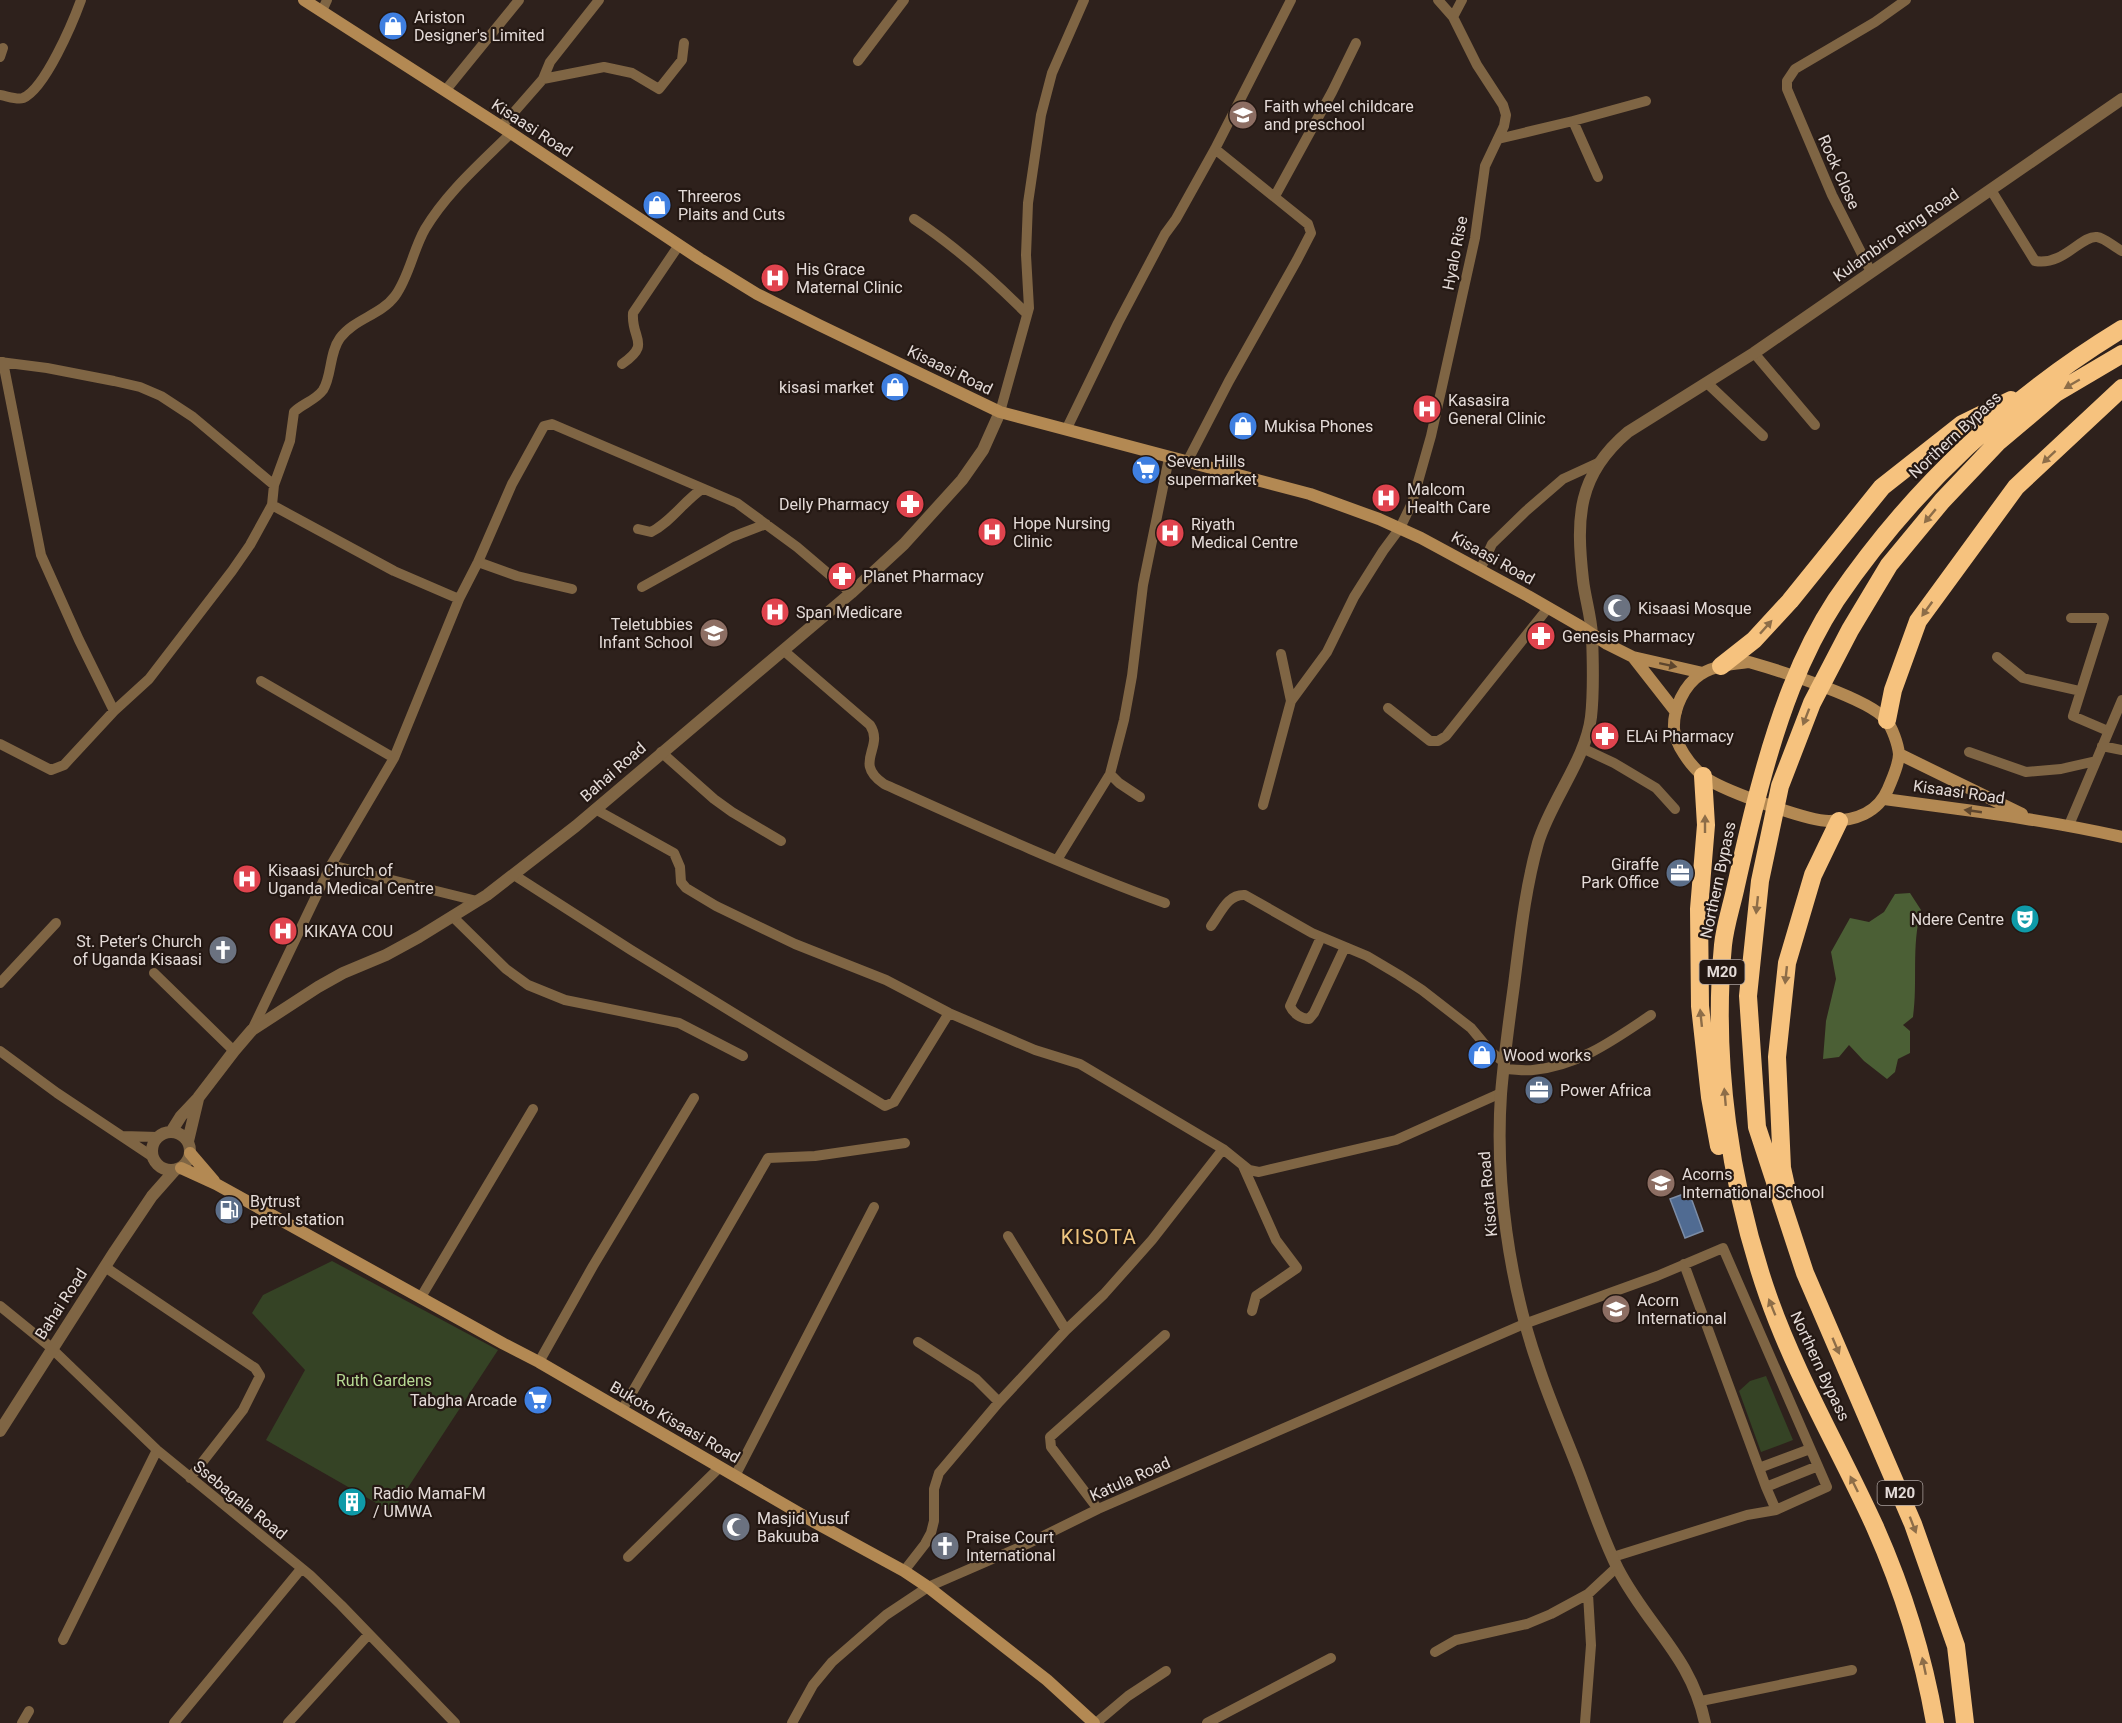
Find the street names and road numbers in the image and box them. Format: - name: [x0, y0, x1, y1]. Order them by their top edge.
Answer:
- street label: Kisaasi Road: [488, 95, 576, 161]
- street label: Rock Close: [1814, 132, 1864, 212]
- street label: Kulambiro Ring Road: [1830, 185, 1962, 285]
- street label: Hyalo Rise: [1439, 214, 1471, 292]
- street label: Kisaasi Road: [904, 341, 996, 399]
- street label: Northern Bypass: [1905, 388, 2005, 482]
- street label: Kisaasi Road: [1448, 527, 1538, 589]
- street label: Bahai Road: [576, 738, 650, 806]
- street label: Kisaasi Road: [1912, 776, 2006, 808]
- street label: Northern Bypass: [1696, 820, 1740, 940]
- road number: M20: [1700, 960, 1744, 984]
- street label: Kisota Road: [1475, 1150, 1501, 1238]
- street label: Bahai Road: [31, 1265, 91, 1343]
- street label: Northern Bypass: [1786, 1308, 1854, 1424]
- street label: Bukoto Kisaasi Road: [607, 1377, 743, 1467]
- street label: Katula Road: [1087, 1453, 1173, 1505]
- street label: Ssebagala Road: [189, 1456, 291, 1544]
- road number: M20: [1878, 1481, 1922, 1505]

